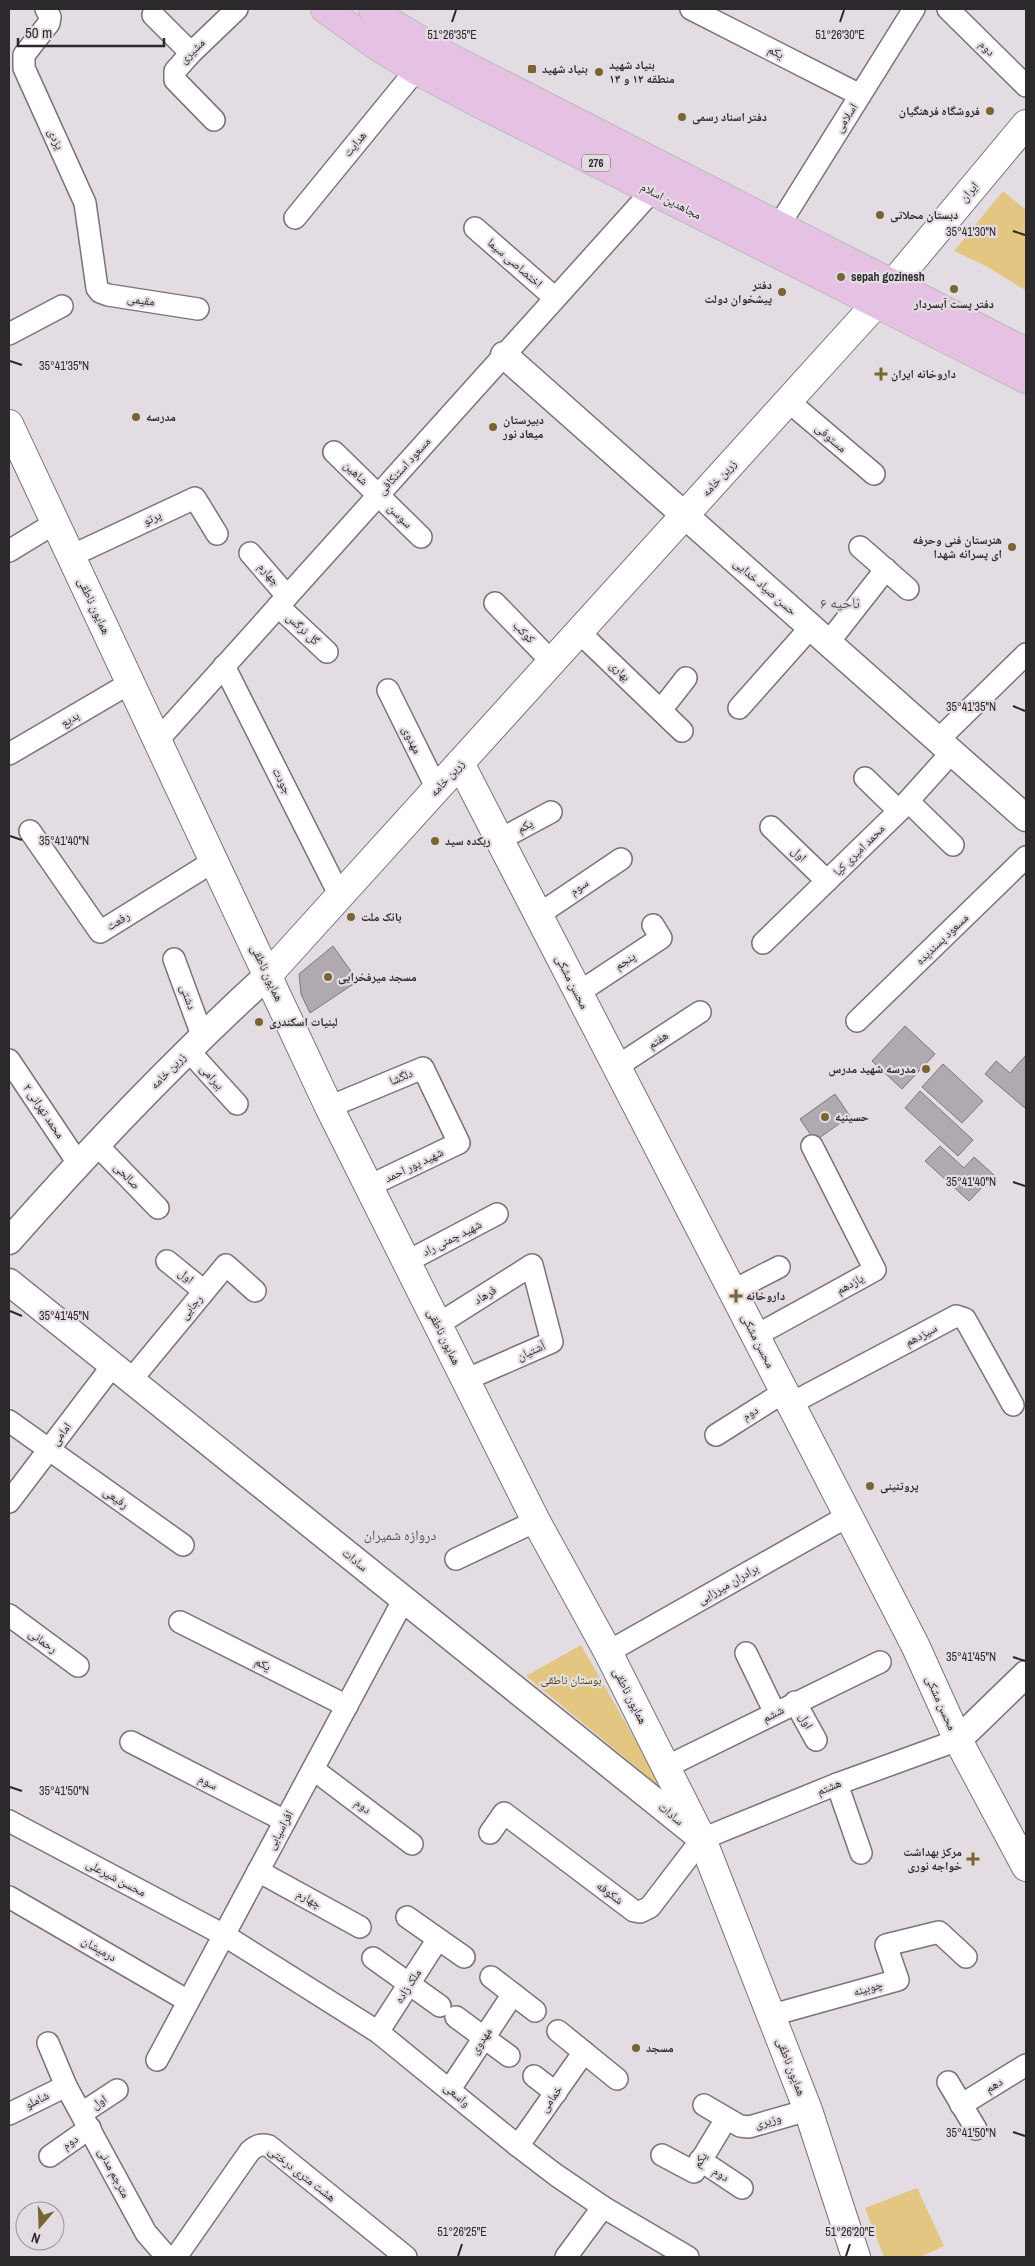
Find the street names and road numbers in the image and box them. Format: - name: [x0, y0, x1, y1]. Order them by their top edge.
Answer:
- street label: مشیری: [176, 35, 208, 67]
- street label: دوم: [976, 37, 998, 59]
- street label: یکم: [765, 41, 787, 63]
- street label: اسلامی: [831, 100, 861, 136]
- street label: یزدی: [44, 126, 68, 152]
- street label: هدایت: [340, 128, 370, 160]
- road number: 276: [582, 154, 610, 172]
- street label: ایران: [956, 178, 982, 205]
- street label: مجاهدین اسلام: [638, 179, 704, 223]
- street label: اختصاصی سیما: [484, 235, 546, 291]
- street label: مقیمی: [126, 290, 156, 310]
- street label: مستوفی: [812, 420, 850, 456]
- street label: مسعود استنکافی: [374, 434, 434, 498]
- street label: زرین خامه: [698, 456, 740, 500]
- street label: شاهین: [340, 457, 372, 489]
- street label: سوسن: [384, 500, 416, 532]
- street label: پرتو: [140, 507, 164, 529]
- street label: حسن صیاد خدایی: [730, 555, 800, 619]
- street label: چهارم: [255, 559, 284, 589]
- street label: همایون ناطقی: [74, 575, 114, 637]
- street label: گل نرگس: [283, 609, 323, 649]
- street label: کوکب: [509, 617, 539, 647]
- street label: بهاری: [606, 657, 634, 685]
- street label: بدیع: [58, 707, 82, 731]
- street label: مهدوی: [399, 724, 425, 756]
- street label: زرین خامه: [426, 756, 468, 800]
- street label: جودت: [269, 765, 296, 797]
- street label: یکم: [514, 815, 536, 837]
- street label: محمد امیری کیا: [830, 821, 888, 879]
- street label: اول: [788, 843, 810, 865]
- street label: سوم: [566, 875, 592, 899]
- street label: رفعت: [103, 908, 133, 934]
- street label: مسعود پسندیده: [912, 910, 972, 968]
- street label: همایون ناطقی: [247, 942, 287, 1004]
- street label: پنجم: [611, 948, 639, 974]
- street label: محسن مشکی: [552, 952, 592, 1012]
- street label: دشتی: [176, 982, 200, 1012]
- street label: هفتم: [645, 1027, 671, 1053]
- street label: زرین خامه: [147, 1049, 190, 1093]
- street label: بیرامی: [196, 1061, 228, 1093]
- street label: دلگشا: [387, 1065, 415, 1089]
- street label: محمد تهرانی ۲: [20, 1080, 68, 1142]
- street label: شهید پور احمد: [382, 1144, 446, 1186]
- street label: صالحی: [110, 1159, 144, 1193]
- street label: شهید چمنی راد: [420, 1216, 485, 1260]
- street label: اول: [175, 1265, 197, 1287]
- street label: یازدهم: [833, 1270, 867, 1298]
- street label: فرهاد: [471, 1282, 499, 1308]
- street label: رجایی: [176, 1291, 206, 1323]
- street label: همایون ناطقی: [423, 1306, 465, 1368]
- street label: محسن مشکی: [738, 1311, 778, 1371]
- street label: سیزدهم: [902, 1320, 940, 1350]
- street label: آشتیان: [514, 1337, 549, 1364]
- street label: دوم: [739, 1402, 761, 1424]
- street label: امامی: [47, 1419, 75, 1449]
- street label: رفیعی: [100, 1484, 132, 1513]
- street label: سادات: [339, 1545, 371, 1575]
- street label: برادران میرزایی: [695, 1560, 761, 1608]
- street label: رحمانی: [25, 1625, 61, 1657]
- street label: یکم: [252, 1653, 274, 1675]
- street label: همایون ناطقی: [609, 1665, 651, 1727]
- street label: محسن مشکی: [922, 1673, 960, 1733]
- street label: ششم: [759, 1702, 787, 1726]
- street label: اول: [795, 1710, 817, 1732]
- street label: سوم: [196, 1770, 220, 1794]
- street label: هشتم: [815, 1775, 843, 1799]
- street label: دوم: [352, 1795, 374, 1817]
- street label: سادات: [655, 1799, 687, 1829]
- street label: افراسیابی: [263, 1807, 297, 1852]
- street label: محسن شیرعلی: [83, 1856, 149, 1900]
- street label: شکوفه: [593, 1878, 627, 1908]
- street label: چهارم: [294, 1886, 324, 1912]
- street label: درمیشان: [79, 1933, 119, 1965]
- street label: ملک زاده: [391, 1966, 425, 2006]
- street label: چوبینه: [851, 1976, 885, 2000]
- street label: مهدوی: [466, 2025, 496, 2057]
- street label: همایون ناطقی: [773, 2036, 809, 2098]
- street label: دهم: [982, 2074, 1006, 2096]
- street label: واسعی: [441, 2079, 473, 2111]
- street label: خمامی: [536, 2082, 566, 2116]
- street label: شاملو: [22, 2087, 52, 2113]
- street label: اول: [88, 2091, 110, 2113]
- street label: وزیری: [753, 2110, 783, 2132]
- street label: دوم: [59, 2131, 81, 2153]
- street label: هشت متری درختی: [265, 2143, 339, 2205]
- street label: مترجم مدنی: [94, 2145, 134, 2201]
- street label: یکم: [689, 2149, 711, 2171]
- street label: دوم: [710, 2163, 732, 2185]

